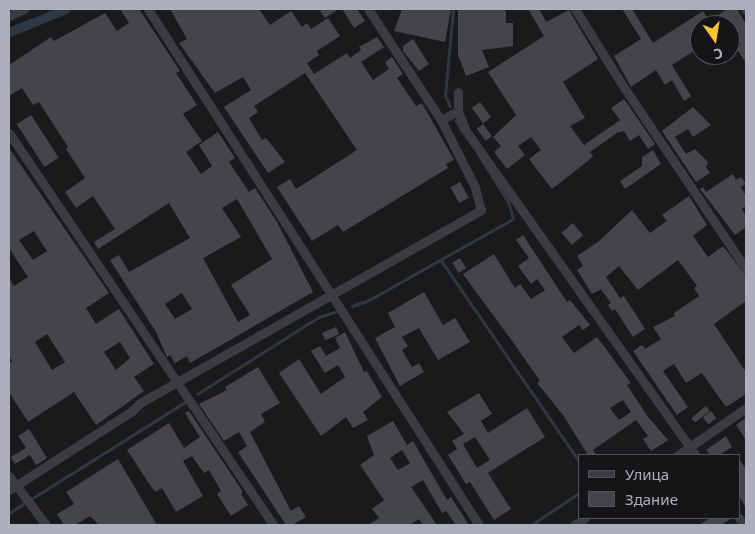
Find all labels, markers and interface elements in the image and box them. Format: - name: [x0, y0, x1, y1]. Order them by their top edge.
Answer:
- north arrow: [690, 15, 740, 65]
- text: С: [712, 44, 725, 64]
- legend: [578, 454, 740, 519]
- text: Улица: [625, 464, 669, 484]
- text: Здание: [625, 489, 678, 509]

